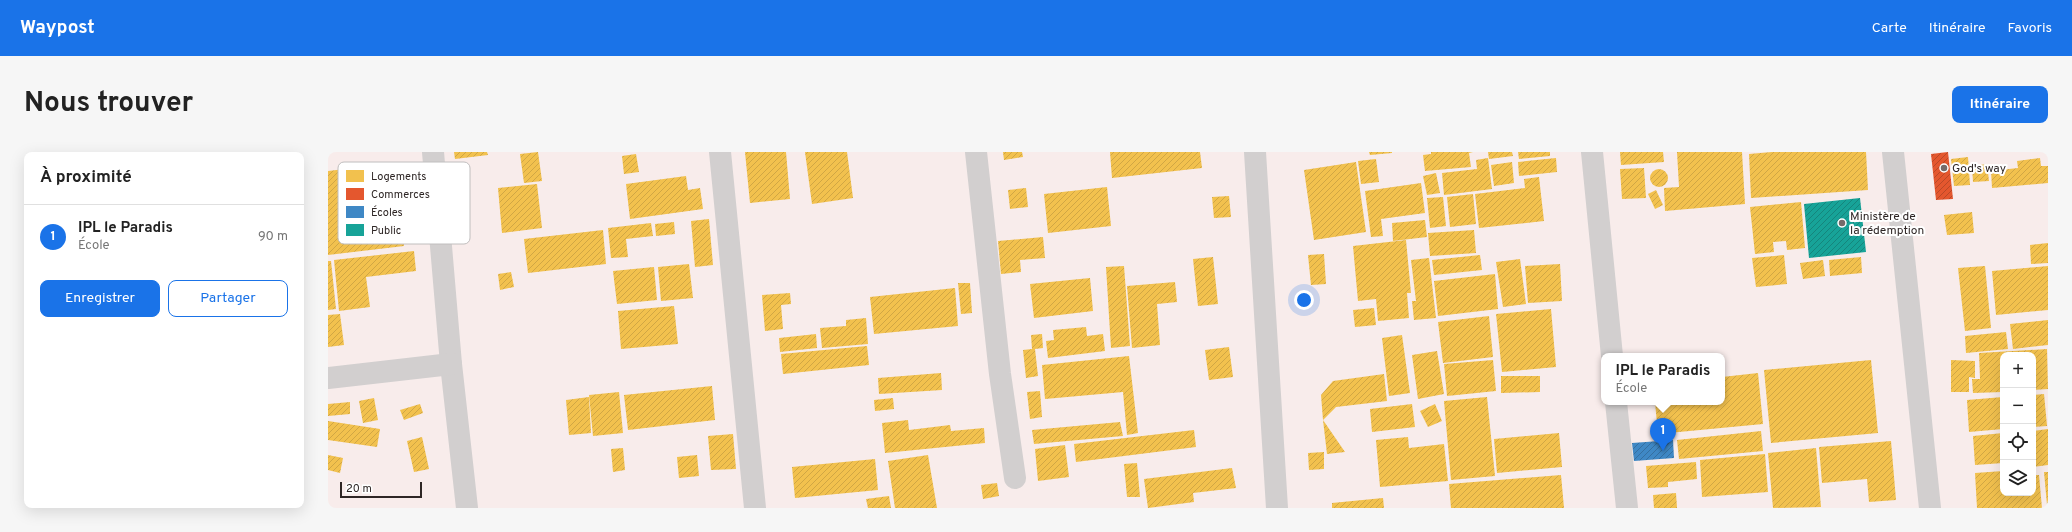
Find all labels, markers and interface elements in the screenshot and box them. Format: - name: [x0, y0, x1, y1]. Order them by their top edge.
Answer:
- text: Waypost: [20, 16, 95, 40]
- text: Carte: [1872, 20, 1907, 37]
- text: Itinéraire: [1929, 20, 1986, 37]
- text: Favoris: [2008, 20, 2052, 37]
- text: Nous trouver: [24, 86, 193, 122]
- button: Itinéraire: [1952, 86, 2048, 123]
- place label: God's way: [1952, 161, 2006, 177]
- legend: [338, 162, 470, 244]
- marker: God's way: [1939, 163, 1949, 173]
- text: À proximité: [40, 167, 132, 189]
- text: Logements: [371, 170, 426, 184]
- text: Commerces: [371, 188, 430, 202]
- text: Écoles: [371, 205, 403, 220]
- place label: Ministère de la rédemption: [1850, 209, 1924, 239]
- marker: Ministère de la rédemption: [1837, 218, 1847, 228]
- text: IPL le Paradis: [78, 219, 173, 238]
- text: Public: [371, 224, 401, 238]
- text: 1: [50, 229, 56, 245]
- text: 90 m: [258, 229, 288, 245]
- text: École: [78, 238, 110, 254]
- button: Enregistrer: [40, 280, 160, 317]
- button: Partager: [168, 280, 288, 317]
- your location: [1294, 290, 1314, 310]
- map controls: [2000, 352, 2036, 496]
- button: +: [2000, 352, 2036, 388]
- popup: [1601, 353, 1725, 405]
- text: IPL le Paradis: [1616, 362, 1710, 381]
- text: École: [1616, 381, 1647, 397]
- button: −: [2000, 388, 2036, 424]
- pin: 1: [1650, 418, 1676, 451]
- button: locate: [2000, 424, 2036, 460]
- button: layers: [2000, 460, 2036, 496]
- scale bar: [340, 480, 422, 499]
- text: 20 m: [346, 482, 372, 496]

